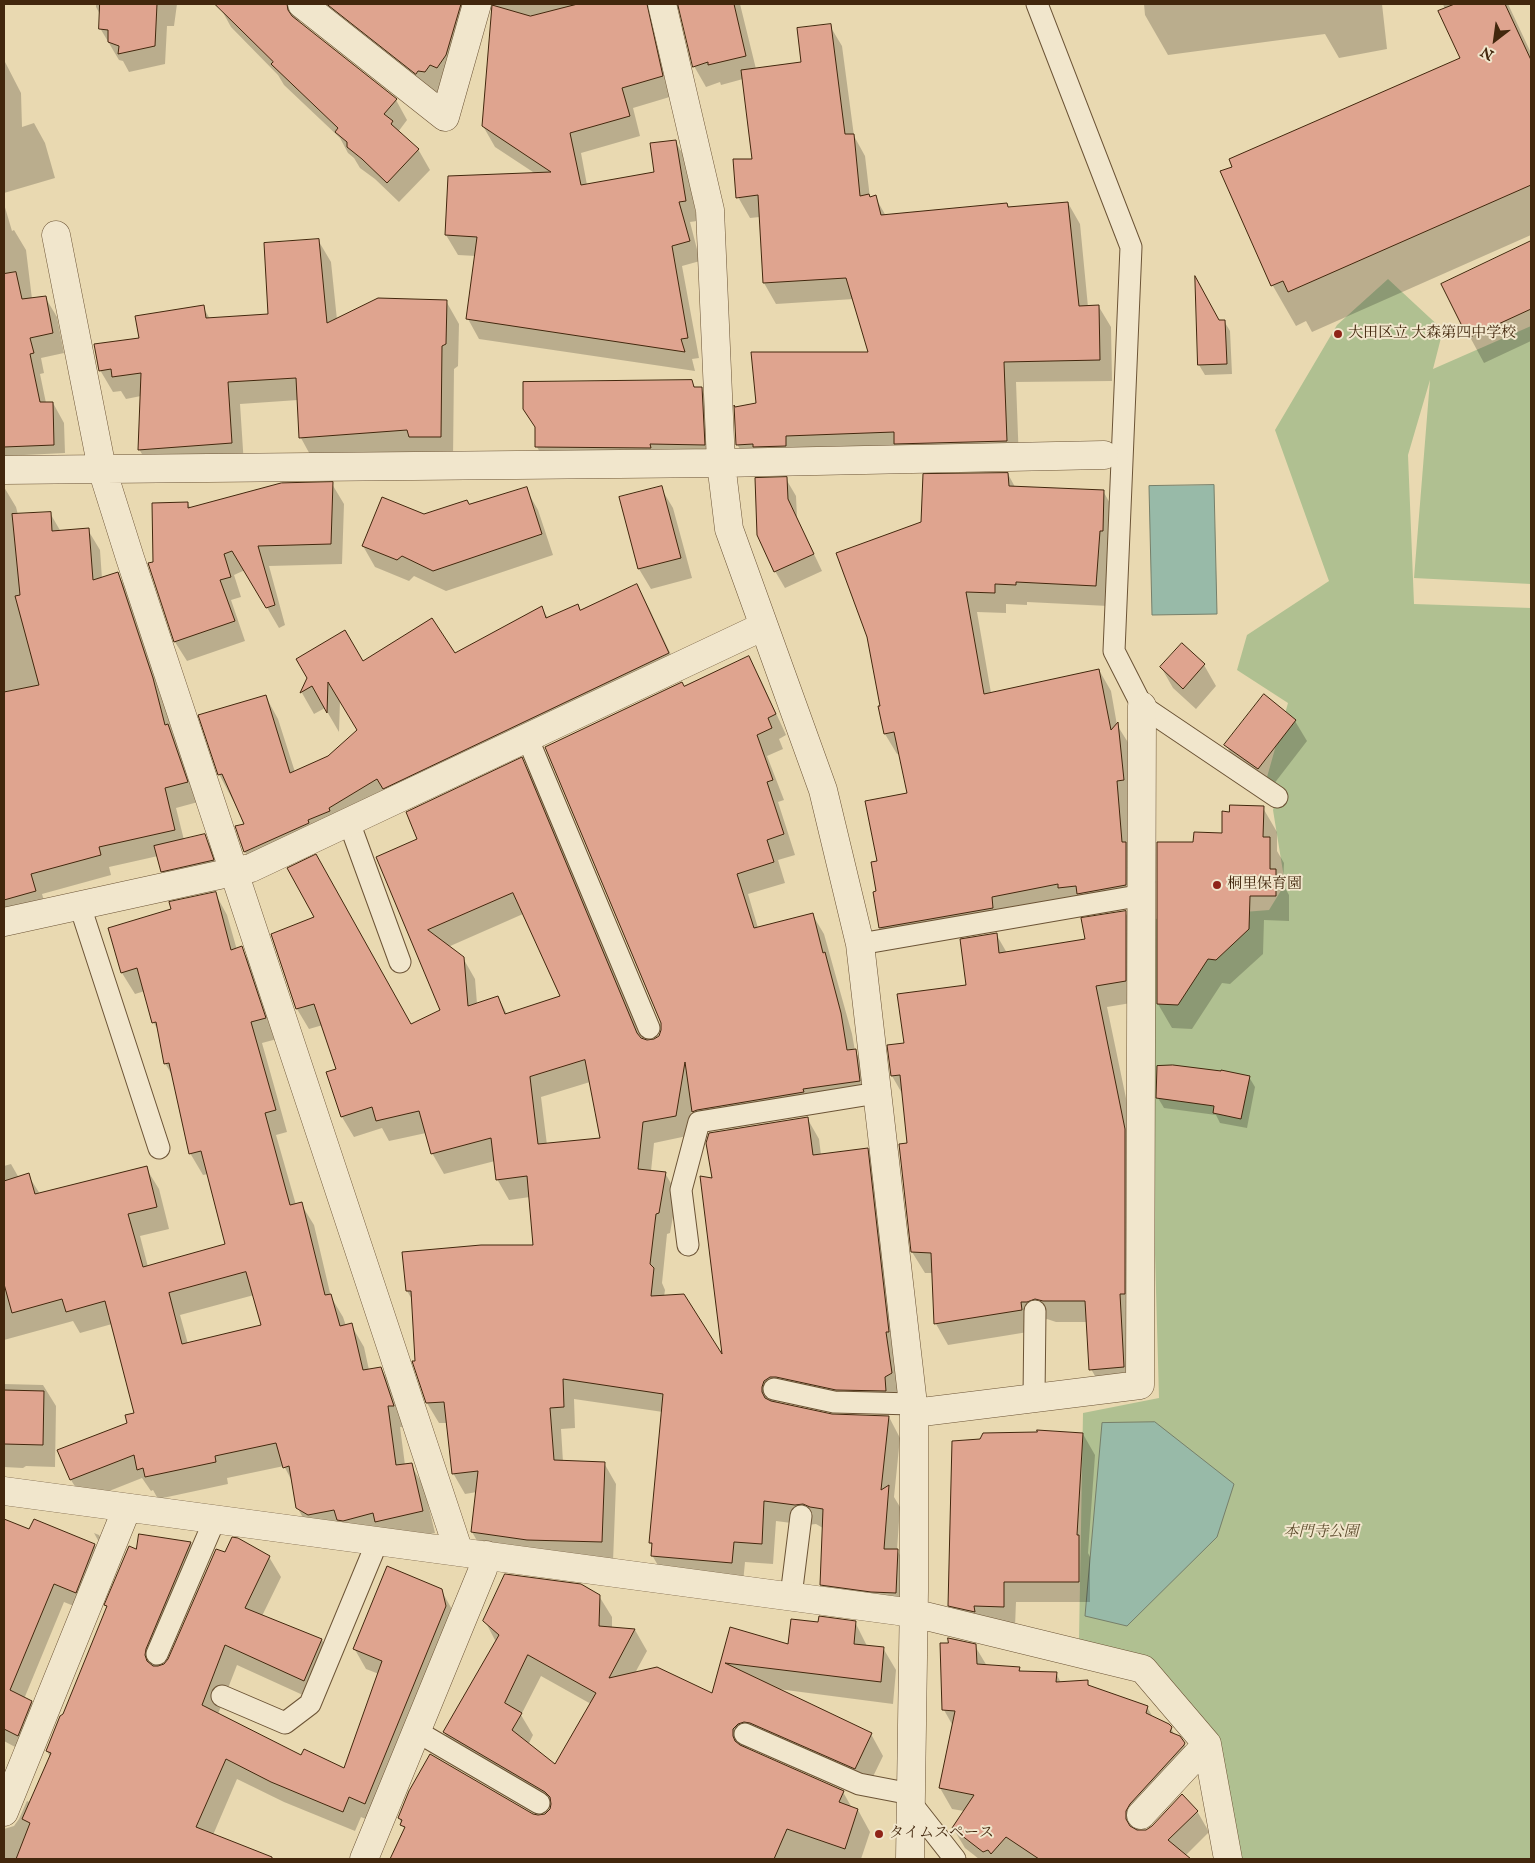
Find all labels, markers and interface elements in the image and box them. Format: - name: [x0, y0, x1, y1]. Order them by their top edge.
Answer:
- north arrow: [1470, 15, 1520, 65]
- text: N: [1478, 42, 1497, 64]
- place label: 大田区立 大森第四中学校: [1348, 325, 1516, 343]
- marker: 大田区立 大森第四中学校: [1332, 328, 1344, 340]
- place label: 桐里保育園: [1227, 876, 1302, 894]
- marker: 桐里保育園: [1211, 879, 1223, 891]
- park label: 本門寺公園: [1284, 1524, 1358, 1542]
- place label: タイムスペース: [889, 1825, 994, 1843]
- marker: タイムスペース: [873, 1828, 885, 1840]

